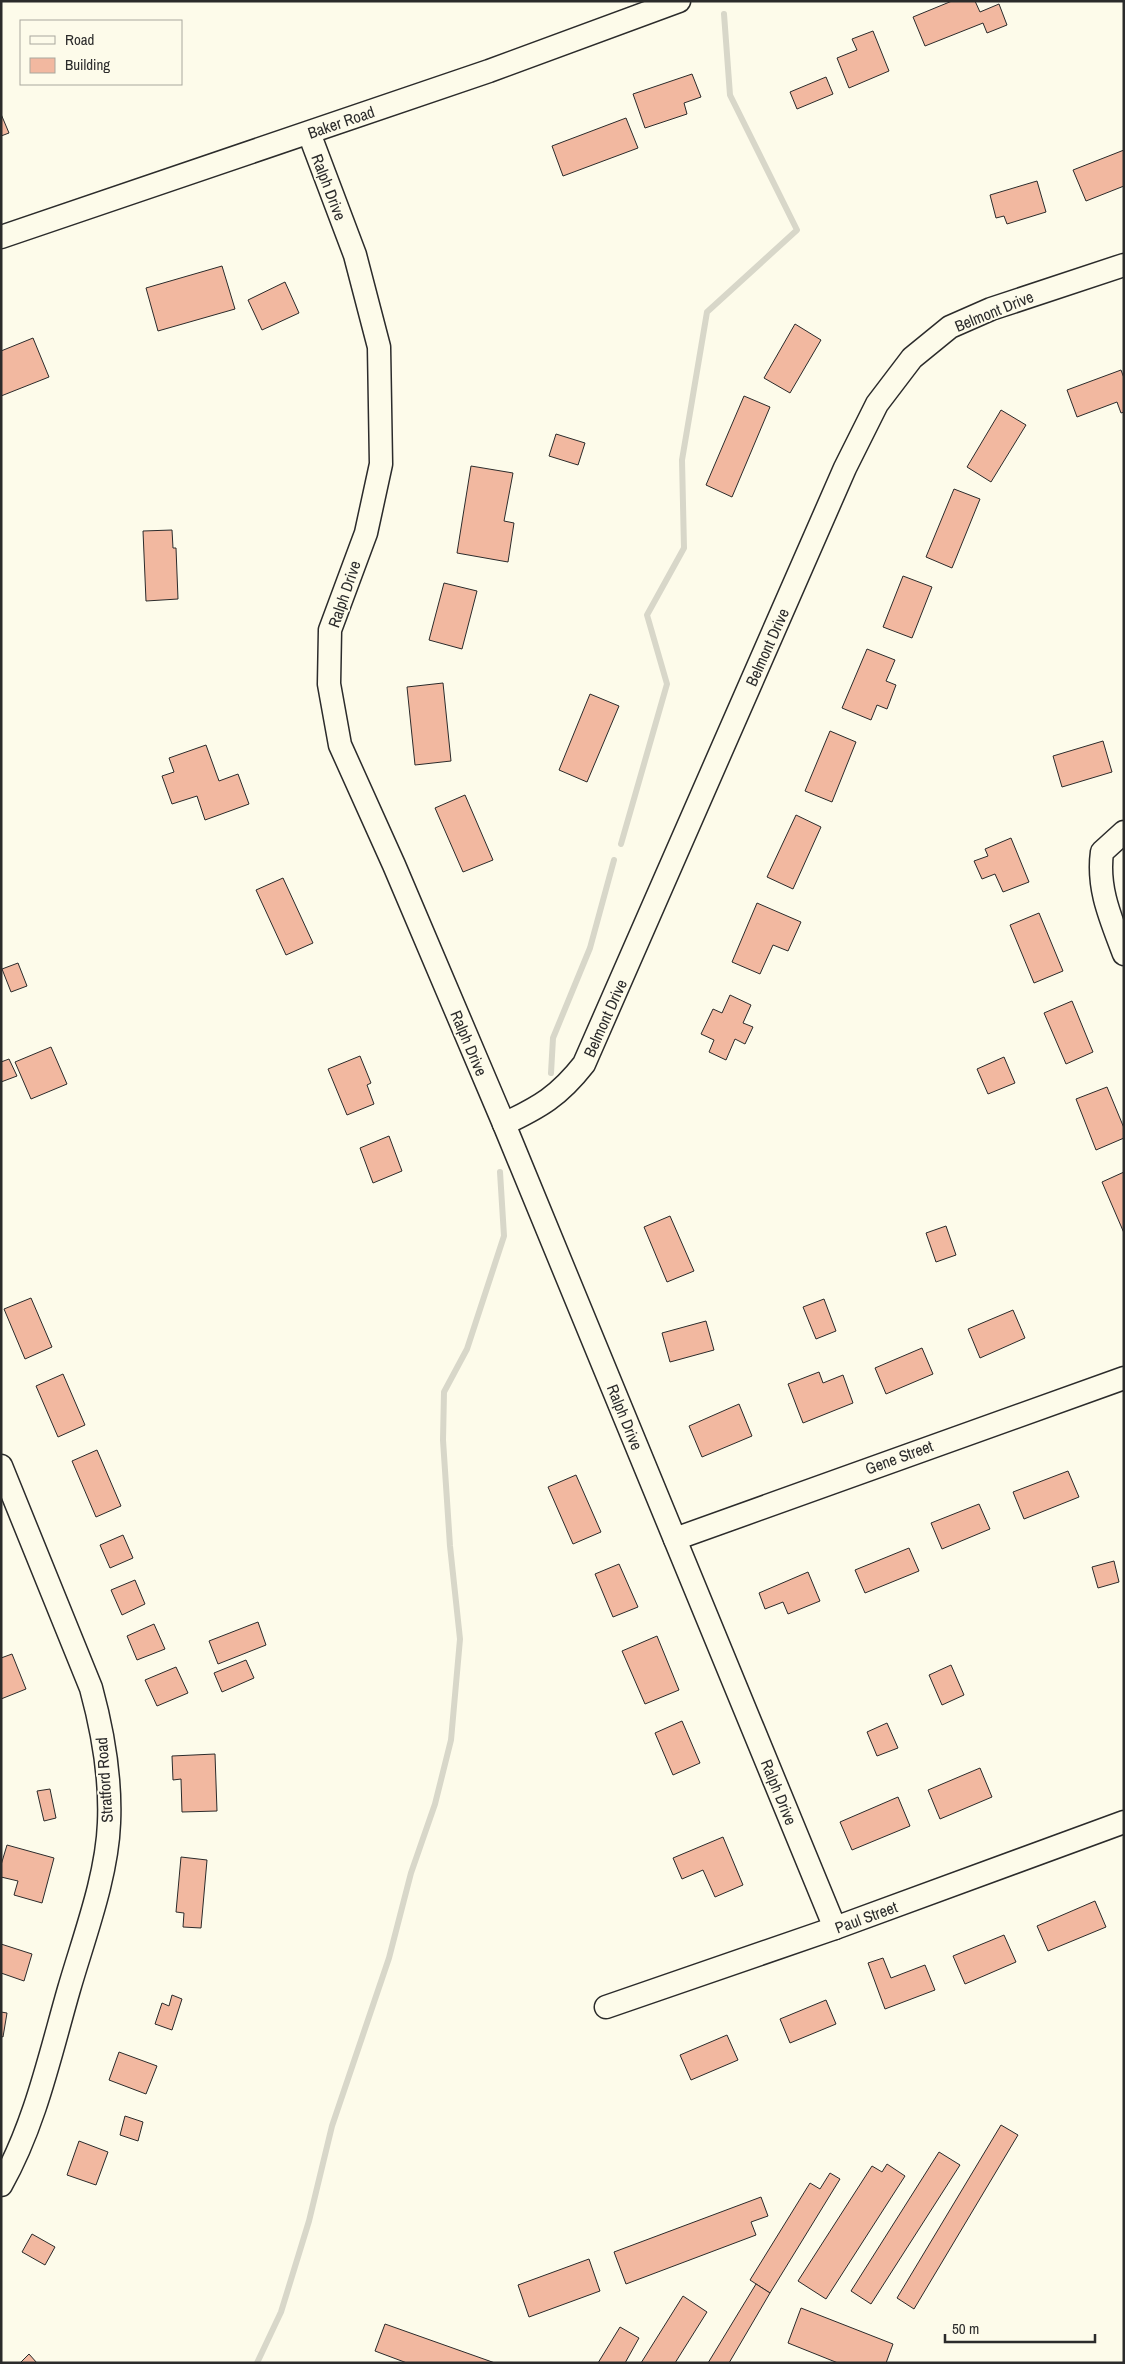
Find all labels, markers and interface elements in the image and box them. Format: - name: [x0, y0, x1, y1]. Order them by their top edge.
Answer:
- legend: [20, 20, 182, 85]
- text: Road: [65, 29, 94, 50]
- text: Building: [65, 54, 110, 75]
- street label: Baker Road: [305, 100, 377, 144]
- street label: Ralph Drive: [306, 151, 352, 223]
- street label: Belmont Drive: [951, 285, 1037, 337]
- street label: Ralph Drive: [322, 558, 366, 630]
- street label: Belmont Drive: [740, 605, 794, 689]
- street label: Belmont Drive: [578, 976, 632, 1060]
- street label: Ralph Drive: [445, 1007, 493, 1079]
- street label: Ralph Drive: [602, 1381, 648, 1453]
- street label: Gene Street: [862, 1434, 936, 1479]
- street label: Stratford Road: [90, 1737, 118, 1823]
- street label: Ralph Drive: [756, 1756, 802, 1828]
- street label: Paul Street: [832, 1895, 901, 1938]
- scale bar: [945, 2312, 1095, 2344]
- text: 50 m: [952, 2318, 979, 2339]

